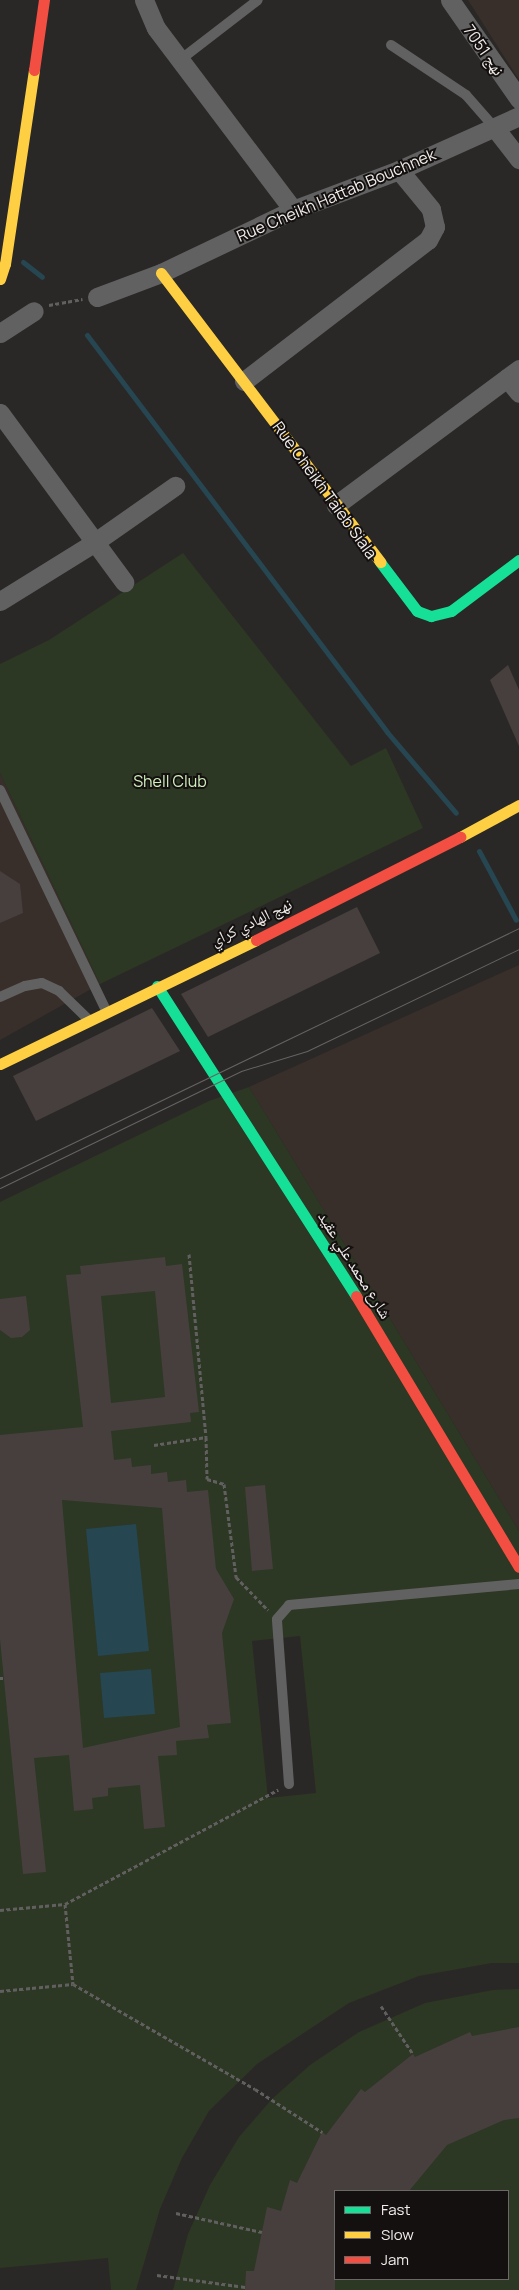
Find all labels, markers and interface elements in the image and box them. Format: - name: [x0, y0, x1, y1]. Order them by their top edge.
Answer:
- street label: نهج 7051: [460, 21, 508, 79]
- street label: Rue Cheikh Hattab Bouchnek: [234, 144, 438, 246]
- street label: Rue Cheikh Taieb Siala: [269, 418, 381, 562]
- park label: Shell Club: [133, 771, 207, 791]
- street label: نهج الهادي كراي: [207, 894, 295, 950]
- street label: شارع محمد علي عقيد: [314, 1208, 396, 1322]
- legend: [334, 2190, 509, 2280]
- text: Fast: [381, 2199, 410, 2220]
- text: Slow: [381, 2224, 414, 2245]
- text: Jam: [381, 2249, 409, 2270]

